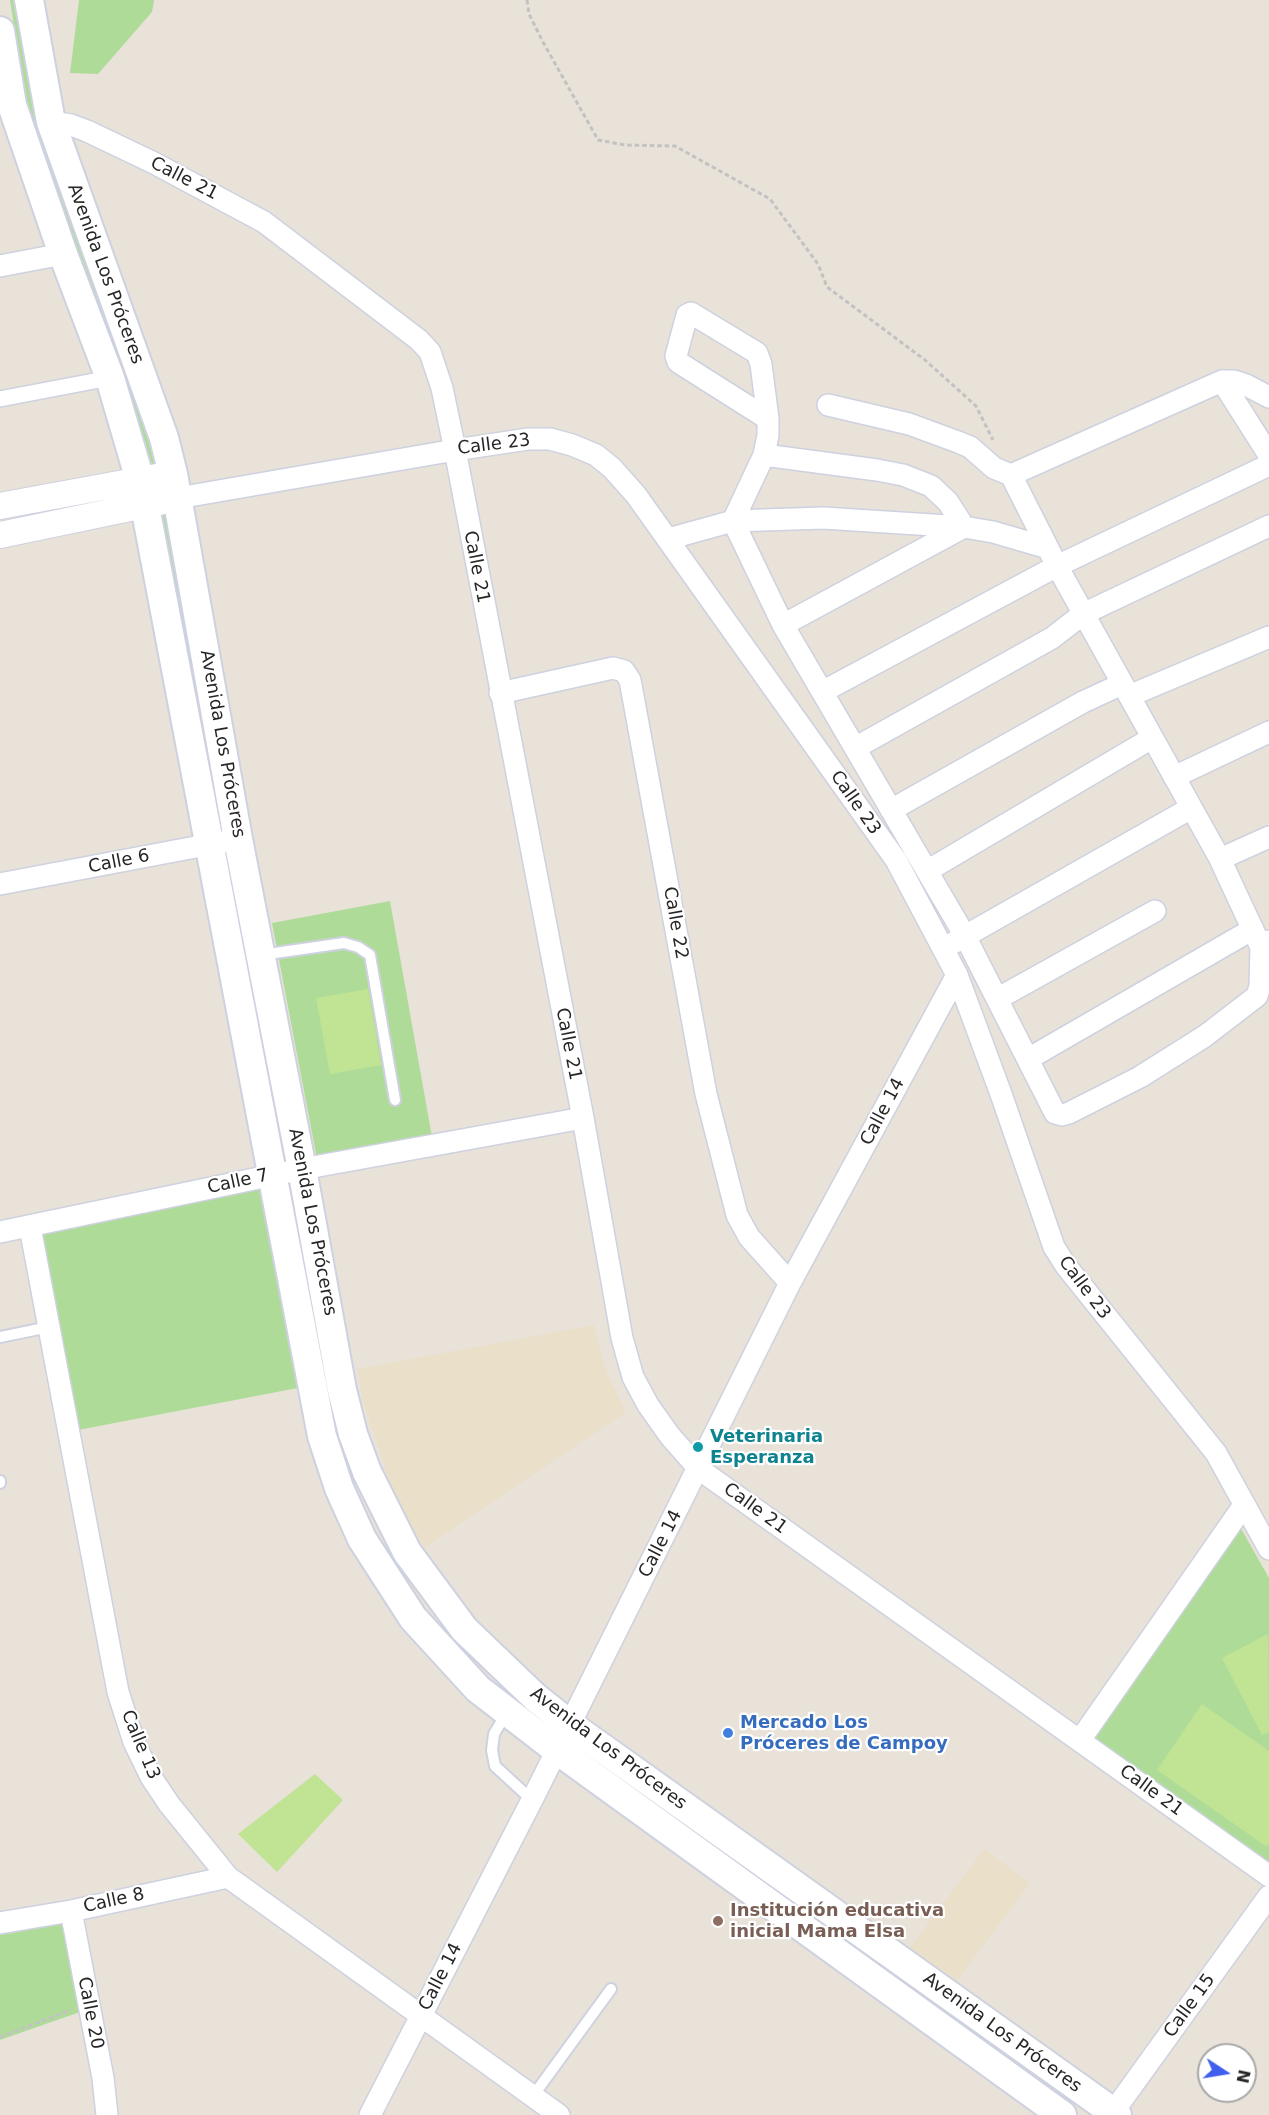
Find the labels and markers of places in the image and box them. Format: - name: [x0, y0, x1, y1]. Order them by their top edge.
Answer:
- place label: Veterinaria Esperanza: [710, 1426, 823, 1468]
- marker: Veterinaria Esperanza: [691, 1440, 705, 1454]
- place label: Mercado Los Próceres de Campoy: [740, 1712, 948, 1754]
- marker: Mercado Los Próceres de Campoy: [721, 1726, 735, 1740]
- place label: Institución educativa inicial Mama Elsa: [730, 1900, 944, 1942]
- marker: Institución educativa inicial Mama Elsa: [711, 1914, 725, 1928]

